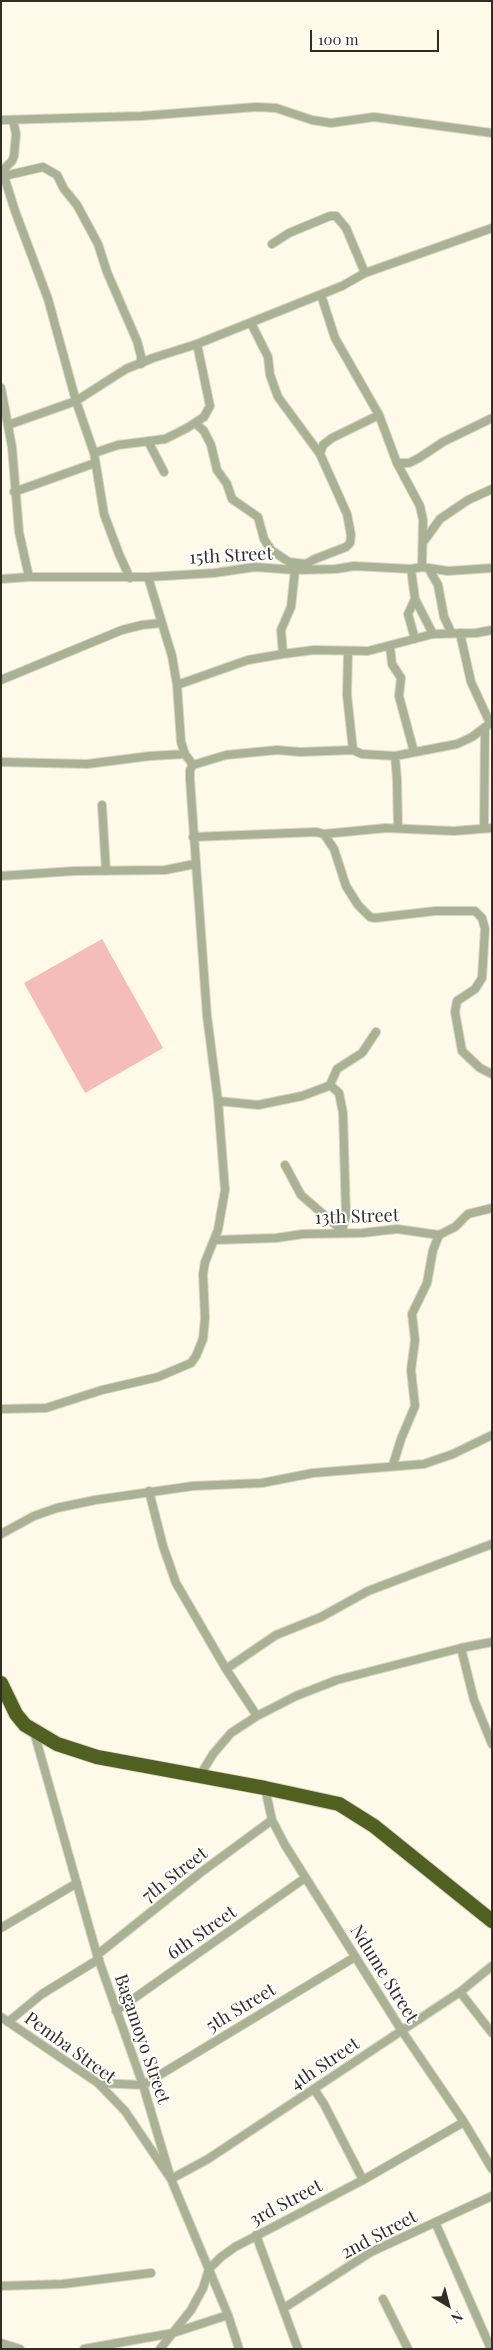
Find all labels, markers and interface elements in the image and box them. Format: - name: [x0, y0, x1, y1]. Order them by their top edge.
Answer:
- scale bar: [313, 20, 442, 52]
- text: 100 m: [318, 29, 359, 49]
- street label: 15th Street: [189, 543, 273, 569]
- street label: 13th Street: [315, 1205, 399, 1229]
- street label: 7th Street: [138, 1843, 212, 1907]
- street label: 6th Street: [163, 1901, 241, 1965]
- street label: Ndume Street: [345, 1921, 423, 2027]
- street label: Bagamoyo Street: [110, 1971, 174, 2107]
- street label: 5th Street: [202, 1979, 280, 2037]
- street label: Pemba Street: [20, 2008, 120, 2088]
- street label: 4th Street: [286, 2033, 364, 2095]
- street label: 3rd Street: [246, 2175, 326, 2231]
- street label: 2nd Street: [337, 2206, 421, 2264]
- north arrow: [423, 2280, 473, 2330]
- text: N: [448, 2307, 467, 2328]

